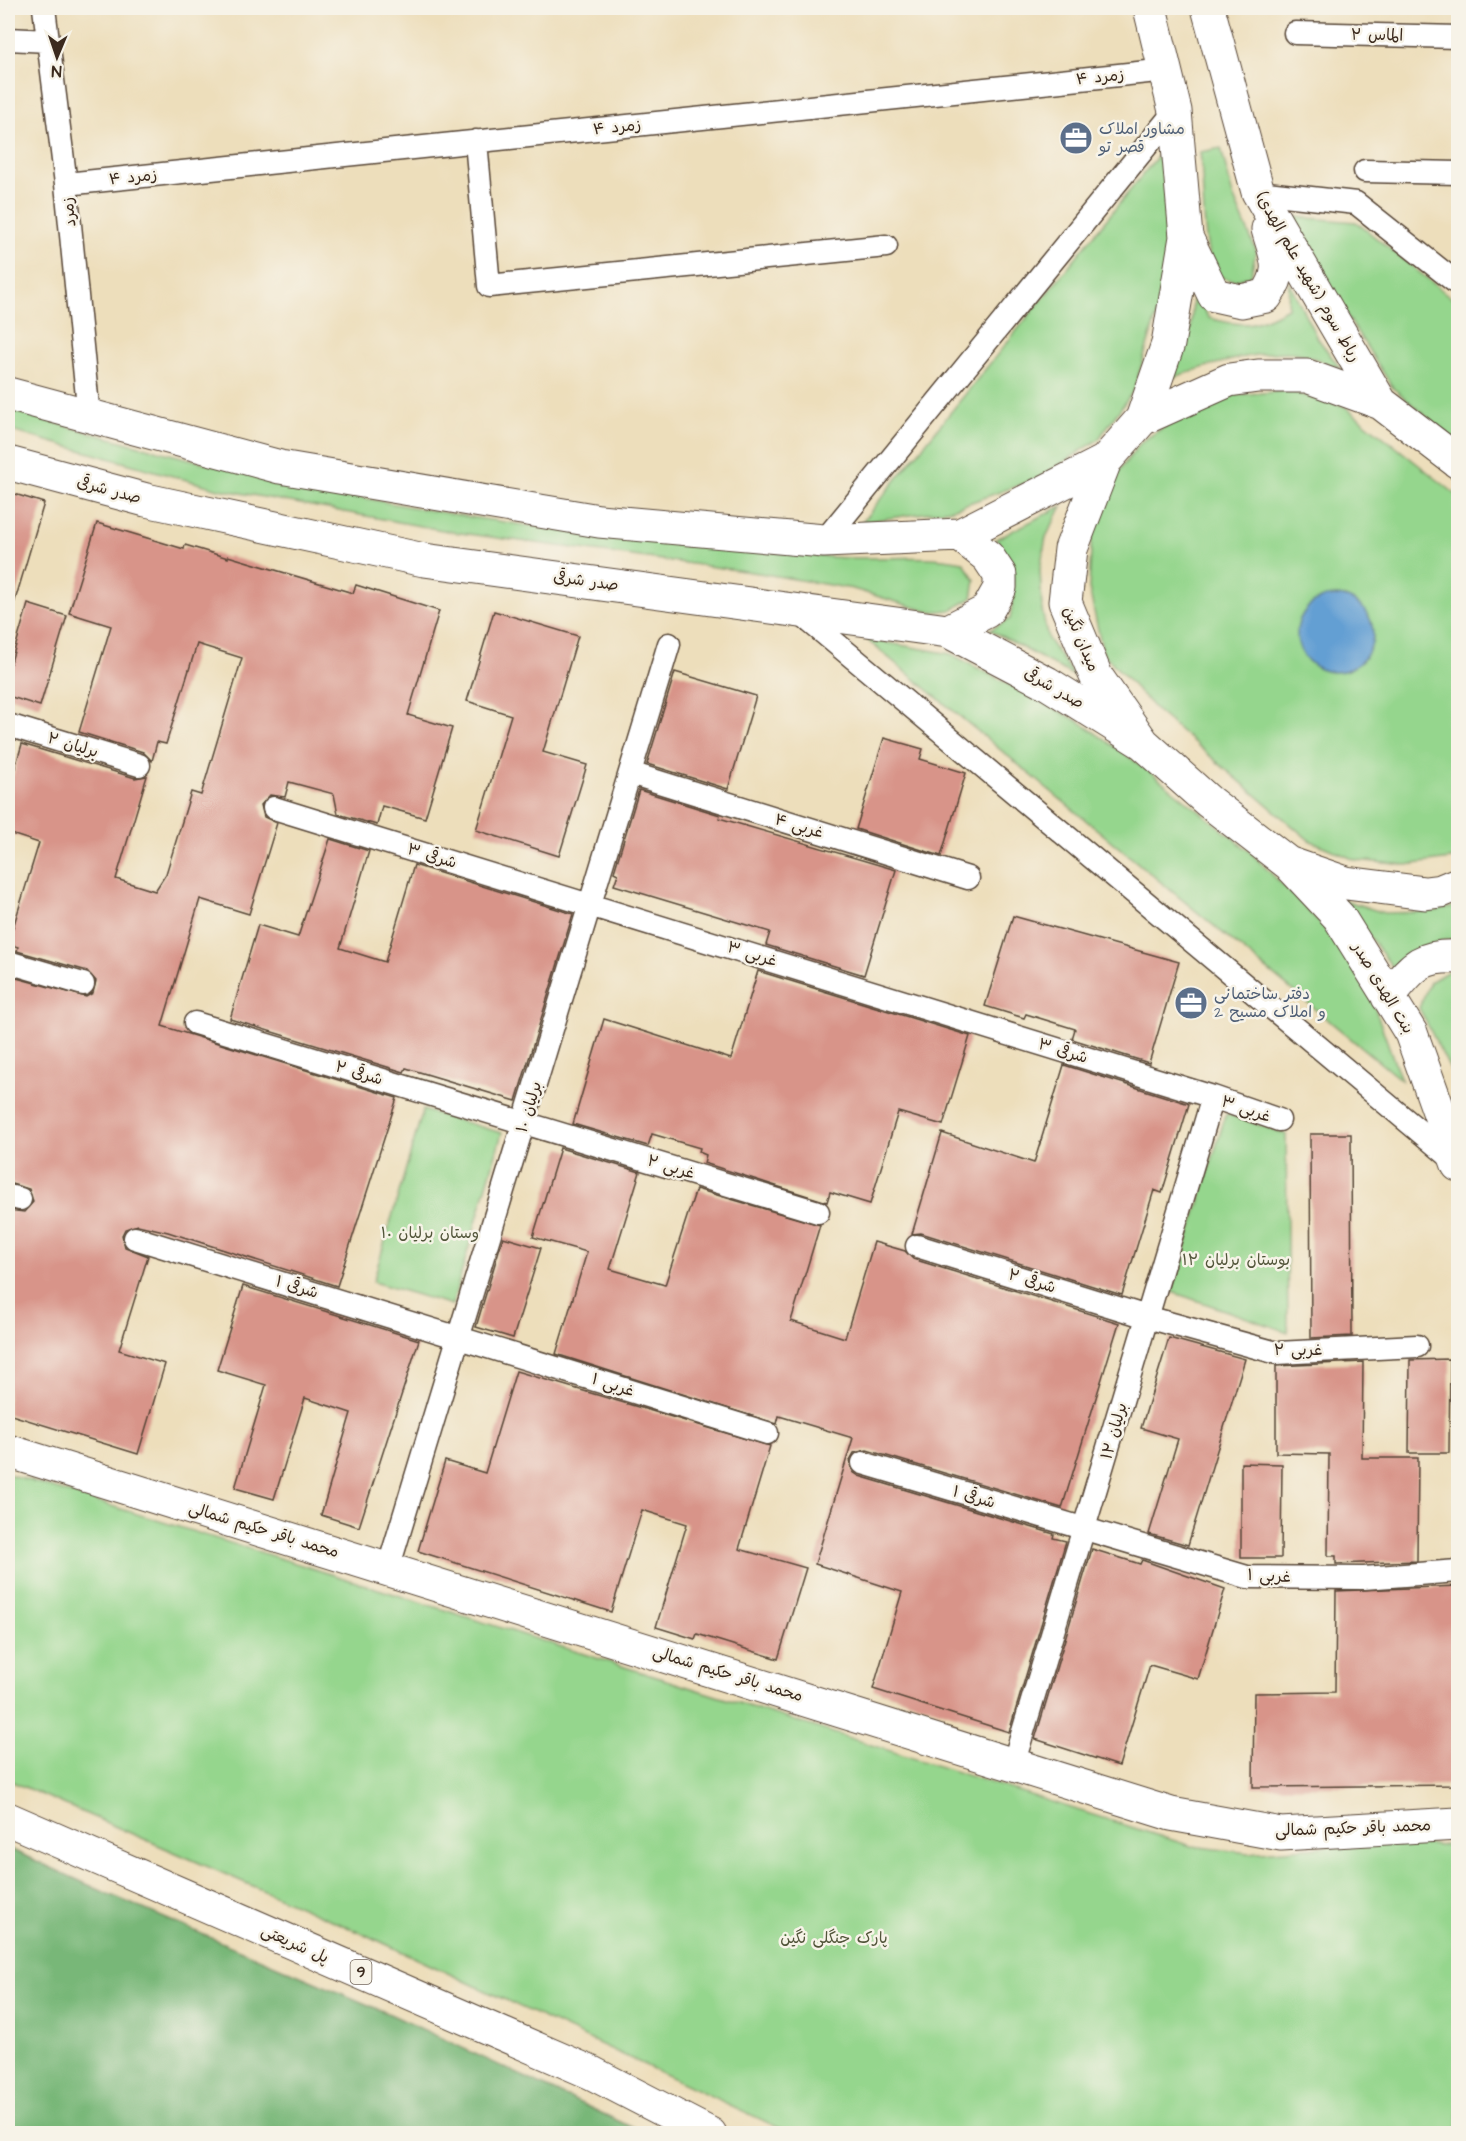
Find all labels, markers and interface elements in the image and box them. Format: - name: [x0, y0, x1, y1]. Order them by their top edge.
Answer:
- street label: الماس ۲: [1351, 24, 1403, 46]
- north arrow: [27, 27, 87, 87]
- text: N: [51, 60, 62, 82]
- street label: زمرد ۴: [1075, 64, 1125, 90]
- street label: زمرد ۴: [592, 114, 642, 140]
- place label: مشاور املاک قصر تو: [1097, 118, 1185, 158]
- office icon: مشاور املاک قصر تو: [1058, 120, 1094, 156]
- street label: زمرد ۴: [108, 164, 158, 190]
- street label: رباط سوم (شهید علم الهدی): [1249, 188, 1366, 367]
- street label: زمرد: [56, 196, 82, 228]
- street label: صدر شرقی: [74, 471, 144, 509]
- street label: صدر شرقی: [552, 566, 620, 596]
- street label: میدان نگین: [1057, 603, 1105, 675]
- street label: صدر شرقی: [1020, 662, 1088, 714]
- street label: برلیان ۲: [45, 727, 101, 763]
- street label: ۴ غربی: [772, 808, 826, 844]
- street label: ۳ شرقی: [404, 838, 460, 874]
- street label: ۳ غربی: [724, 936, 780, 972]
- street label: بنت الهدی صدر: [1346, 936, 1419, 1038]
- place label: دفتر ساختمانی و املاک مسیح 2: [1214, 983, 1326, 1023]
- office icon: دفتر ساختمانی و املاک مسیح 2: [1173, 985, 1209, 1021]
- street label: ۳ شرقی: [1035, 1033, 1091, 1069]
- street label: ۲ شرقی: [333, 1055, 385, 1091]
- street label: برلیان ۱۰: [511, 1079, 547, 1135]
- street label: ۳ غربی: [1218, 1090, 1274, 1128]
- street label: ۲ غربی: [645, 1149, 697, 1185]
- park label: وستان برلیان ۱۰: [381, 1222, 479, 1244]
- park label: بوستان برلیان ۱۲: [1182, 1249, 1290, 1271]
- street label: ۲ شرقی: [1006, 1263, 1058, 1299]
- street label: ۱ شرقی: [273, 1270, 321, 1304]
- street label: ۲ غربی: [1274, 1339, 1322, 1361]
- street label: ۱ غربی: [589, 1368, 637, 1402]
- street label: برلیان ۱۲: [1095, 1400, 1133, 1462]
- street label: ۱ شرقی: [950, 1480, 998, 1514]
- street label: محمد باقر حکیم شمالی: [186, 1497, 342, 1564]
- street label: ۱ غربی: [1247, 1564, 1291, 1588]
- street label: محمد باقر حکیم شمالی: [650, 1641, 806, 1708]
- street label: محمد باقر حکیم شمالی: [1275, 1814, 1431, 1843]
- street label: پل شریعتی: [258, 1919, 332, 1969]
- park label: پارک جنگلی نگین: [780, 1927, 888, 1949]
- road number: 9: [350, 1960, 372, 1984]

